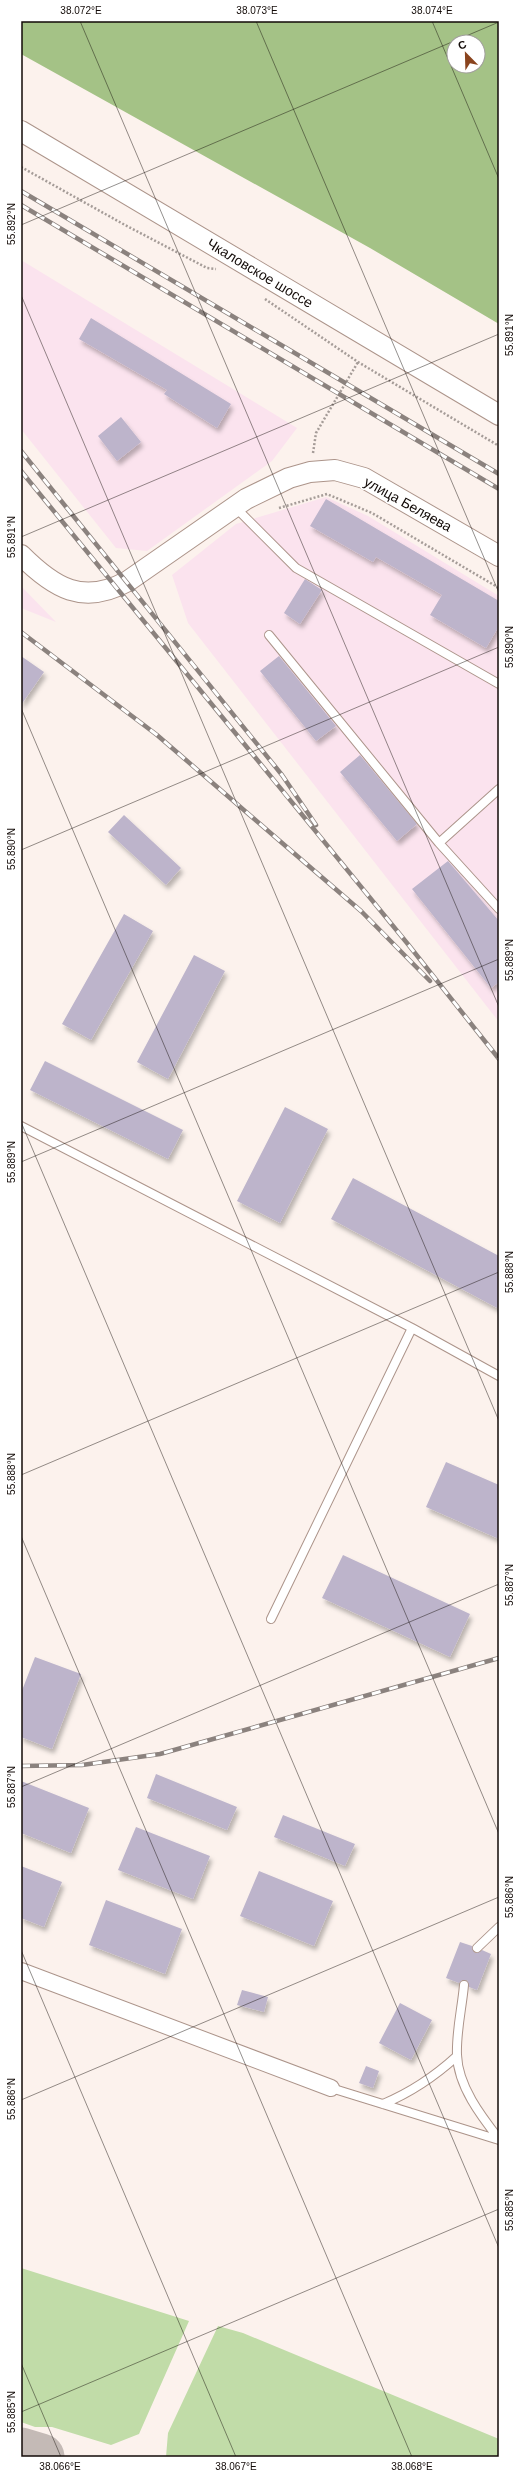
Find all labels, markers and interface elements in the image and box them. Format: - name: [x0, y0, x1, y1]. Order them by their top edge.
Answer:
- text: 38.072°E: [60, 5, 102, 16]
- text: 38.073°E: [236, 5, 278, 16]
- text: 38.074°E: [411, 5, 453, 16]
- north arrow: [446, 34, 486, 74]
- text: С: [456, 38, 468, 52]
- text: 55.892°N: [6, 203, 17, 245]
- street label: Чкаловское шоссе: [204, 235, 316, 311]
- text: 55.891°N: [504, 314, 515, 356]
- street label: улица Беляева: [361, 473, 455, 535]
- text: 55.891°N: [6, 516, 17, 558]
- text: 55.890°N: [504, 626, 515, 668]
- text: 55.890°N: [6, 828, 17, 870]
- text: 55.889°N: [504, 939, 515, 981]
- text: 55.889°N: [6, 1141, 17, 1183]
- text: 55.888°N: [504, 1251, 515, 1293]
- text: 55.888°N: [6, 1453, 17, 1495]
- text: 55.887°N: [504, 1564, 515, 1606]
- text: 55.887°N: [6, 1766, 17, 1808]
- text: 55.886°N: [504, 1876, 515, 1918]
- text: 55.886°N: [6, 2078, 17, 2120]
- text: 55.885°N: [504, 2189, 515, 2231]
- text: 55.885°N: [6, 2391, 17, 2433]
- text: 38.066°E: [39, 2461, 81, 2472]
- text: 38.067°E: [215, 2461, 257, 2472]
- text: 38.068°E: [391, 2461, 433, 2472]

